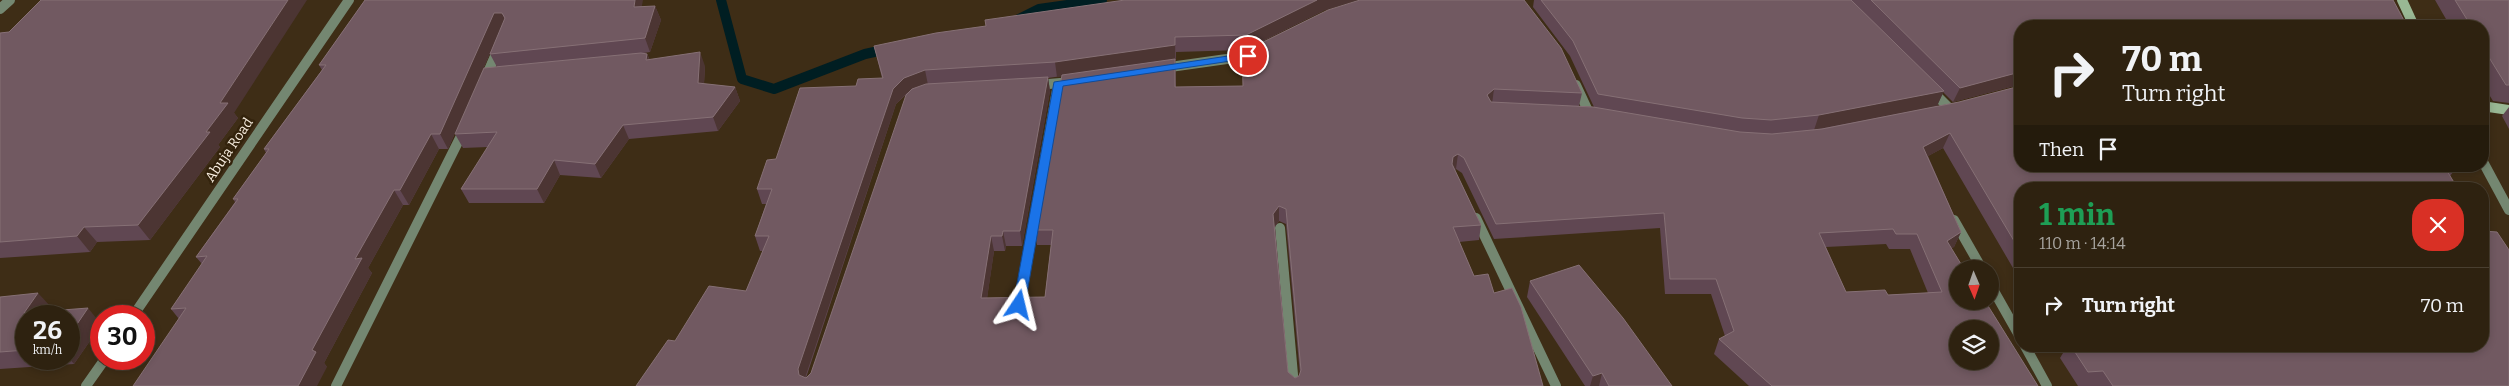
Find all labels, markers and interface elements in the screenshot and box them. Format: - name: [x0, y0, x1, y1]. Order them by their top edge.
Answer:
- pin: [1227, 35, 1269, 77]
- text: 70 m: [2122, 38, 2202, 80]
- icon: right: [2039, 40, 2104, 105]
- icon: arrive: [1234, 42, 1262, 70]
- text: Turn right: [2122, 80, 2225, 107]
- street label: Abuja Road: [201, 115, 257, 185]
- icon: arrive: [2094, 135, 2122, 163]
- text: Then: [2039, 138, 2084, 161]
- text: 1 min: [2039, 197, 2115, 233]
- button: close: [2412, 199, 2464, 251]
- text: 110 m · 14:14: [2039, 234, 2126, 253]
- north arrow: [1949, 260, 1999, 310]
- map controls: [1949, 260, 1999, 370]
- position arrow: [992, 278, 1044, 330]
- icon: right: [2039, 291, 2067, 319]
- text: Turn right: [2082, 294, 2175, 317]
- text: 70 m: [2421, 294, 2464, 317]
- speed limit sign: 30: [90, 305, 155, 370]
- text: 26: [33, 316, 62, 346]
- button: layers: [1949, 320, 1999, 370]
- text: km/h: [33, 343, 62, 357]

